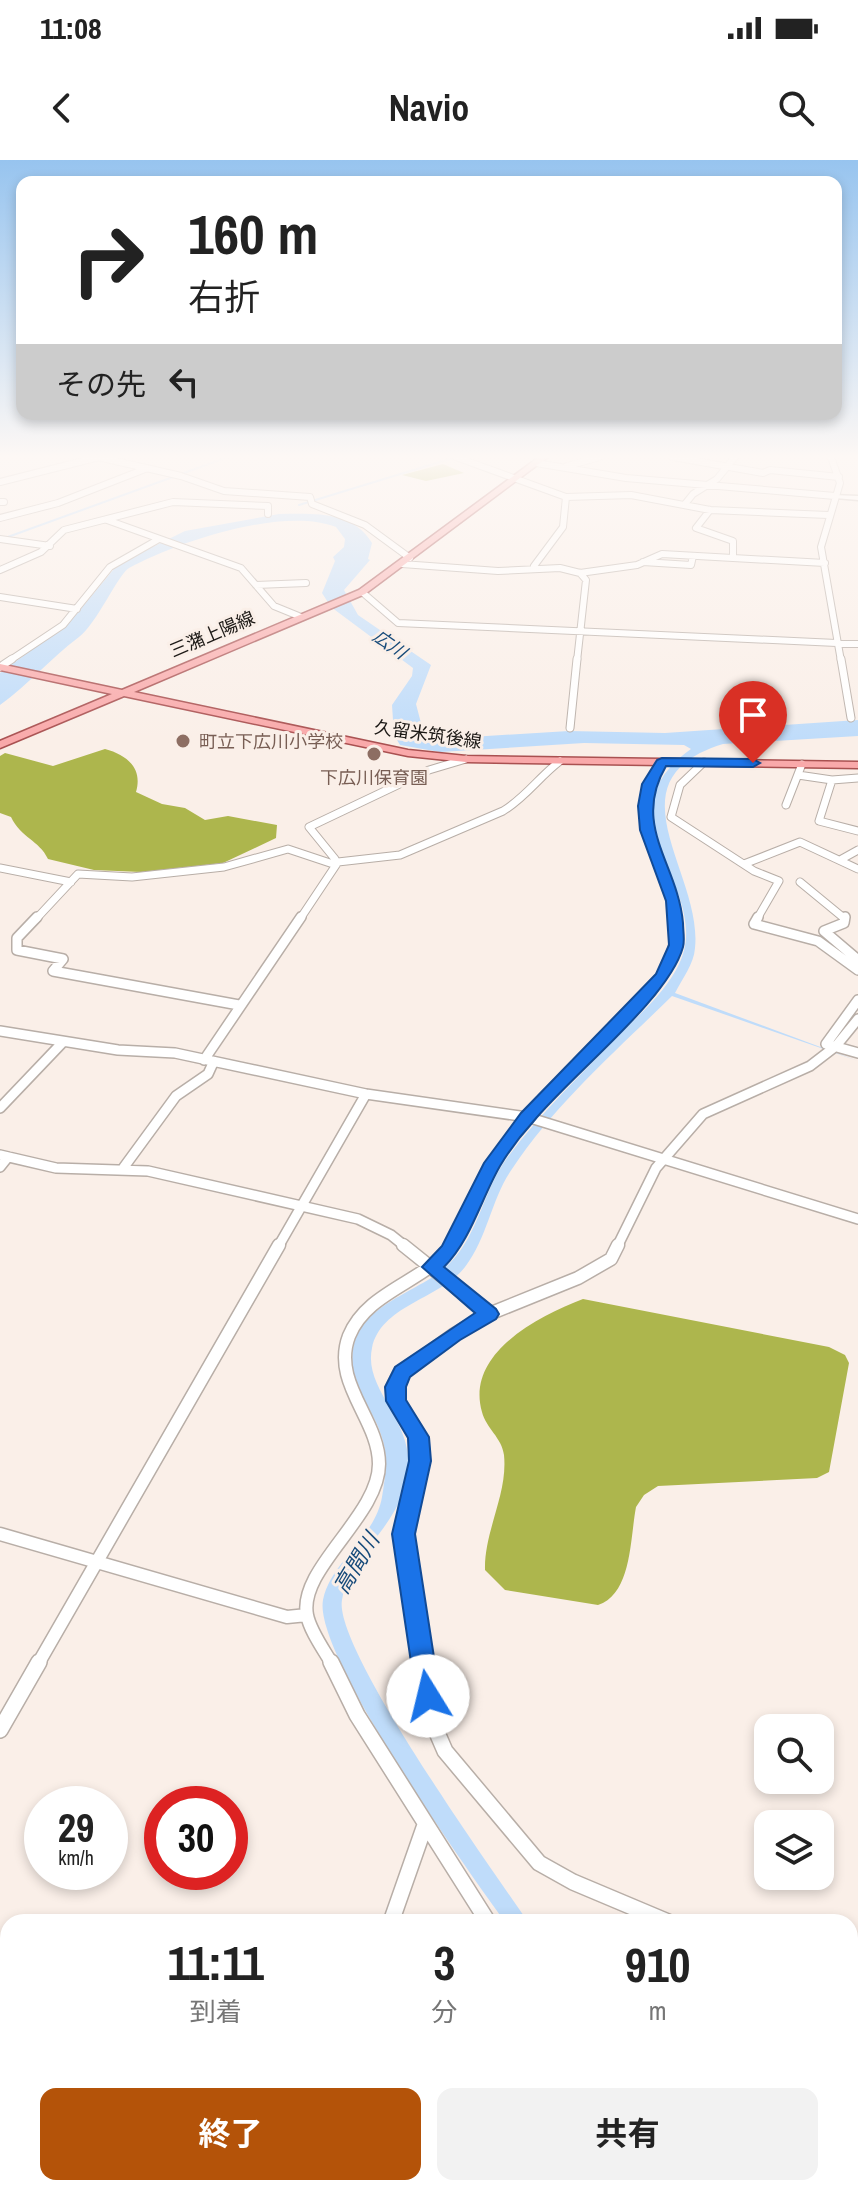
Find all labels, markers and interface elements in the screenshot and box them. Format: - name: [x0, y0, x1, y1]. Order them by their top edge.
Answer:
- text: 11:08: [40, 8, 102, 48]
- text: Navio: [389, 84, 469, 132]
- icon: back: [40, 86, 84, 130]
- icon: search: [774, 86, 818, 130]
- text: 160 m: [188, 196, 318, 271]
- icon: right: [56, 208, 160, 312]
- text: 右折: [188, 273, 260, 321]
- icon: left: [162, 360, 206, 404]
- text: その先: [56, 364, 146, 404]
- street label: 三潴上陽線: [166, 605, 258, 663]
- water label: 広川: [368, 623, 414, 666]
- pin: [719, 681, 787, 763]
- icon: arrive: [731, 693, 775, 737]
- street label: 久留米筑後線: [373, 714, 483, 754]
- place label: 町立下広川小学校: [199, 729, 343, 754]
- marker: 町立下広川小学校: [174, 732, 192, 750]
- marker: 下広川保育園: [365, 745, 383, 763]
- place label: 下広川保育園: [320, 765, 428, 790]
- water label: 高間川: [326, 1525, 387, 1599]
- position arrow: [386, 1654, 470, 1738]
- map controls: [754, 1714, 834, 1890]
- button: search: [754, 1714, 834, 1794]
- speed limit sign: 30: [144, 1786, 248, 1890]
- text: 29: [58, 1801, 94, 1854]
- button: layers: [754, 1810, 834, 1890]
- text: km/h: [58, 1844, 94, 1871]
- text: 11:11: [167, 1930, 264, 1995]
- text: 3: [433, 1930, 455, 1995]
- text: 910: [625, 1932, 690, 1997]
- text: m: [649, 1993, 667, 2028]
- text: 到着: [190, 1994, 242, 2029]
- text: 分: [431, 1994, 457, 2029]
- button: 終了: [40, 2088, 421, 2180]
- button: 共有: [437, 2088, 818, 2180]

